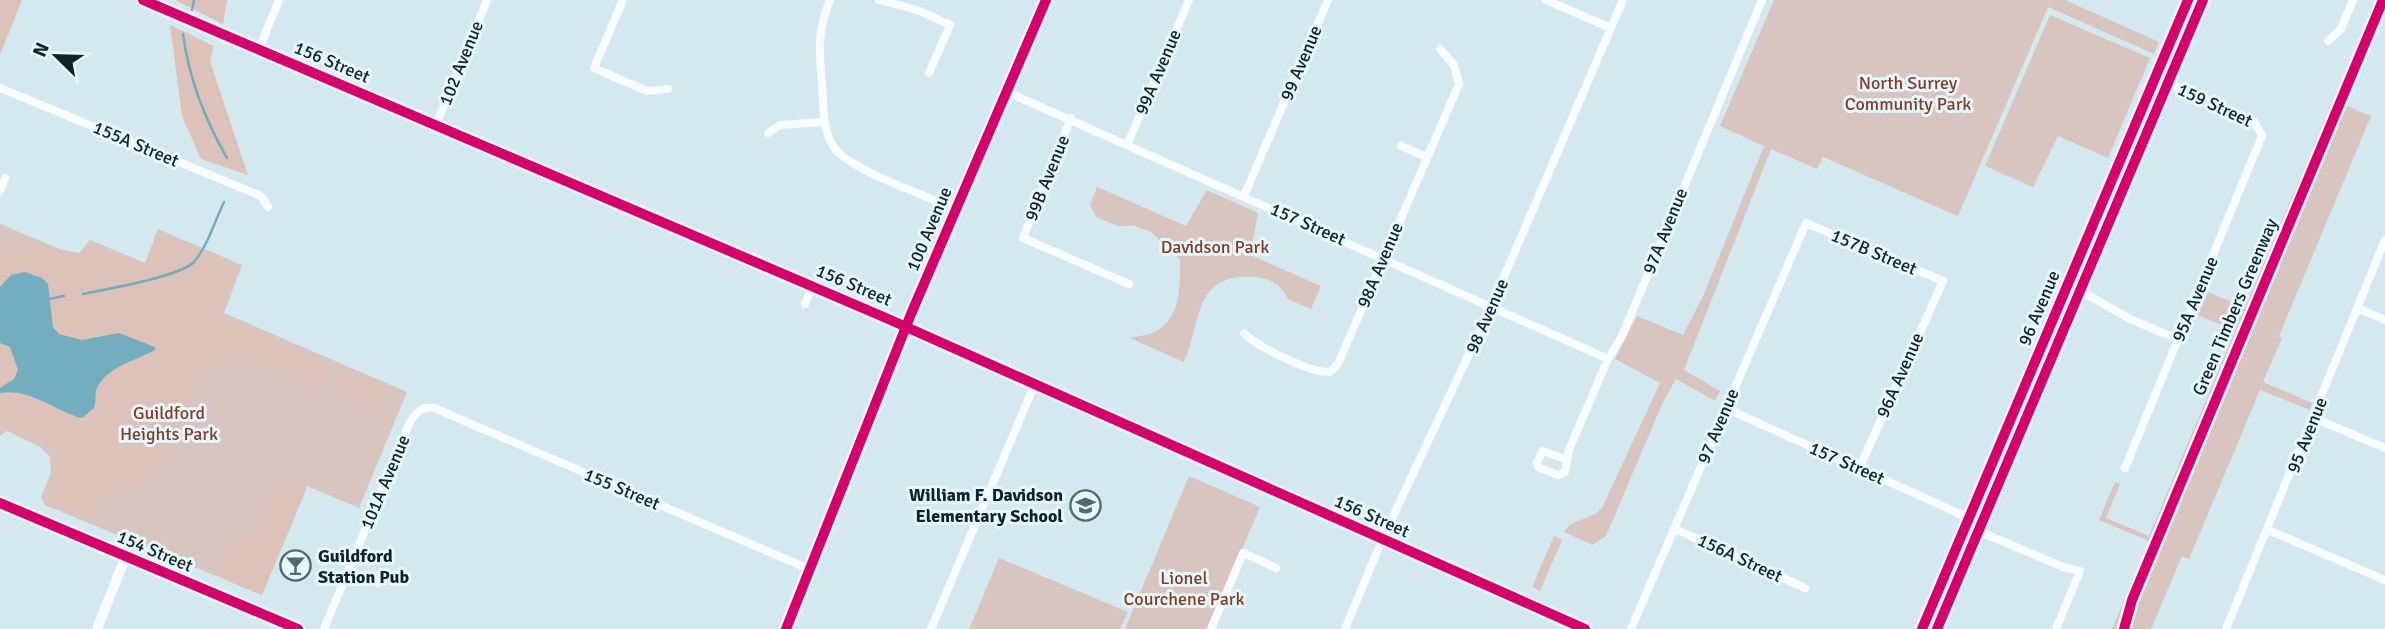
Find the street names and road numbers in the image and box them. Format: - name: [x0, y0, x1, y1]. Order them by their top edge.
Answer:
- street label: 102 Avenue: [434, 17, 488, 109]
- street label: 99 Avenue: [1275, 22, 1327, 104]
- street label: 99A Avenue: [1130, 26, 1186, 118]
- street label: 156 Street: [291, 36, 373, 88]
- street label: 159 Street: [2174, 78, 2256, 132]
- street label: 155A Street: [90, 116, 182, 172]
- street label: 99B Avenue: [1020, 132, 1074, 224]
- street label: 100 Avenue: [901, 184, 957, 274]
- street label: 97A Avenue: [1638, 185, 1692, 277]
- street label: 157 Street: [1267, 198, 1349, 250]
- street label: Green Timbers Greenway: [2188, 215, 2283, 399]
- street label: 98A Avenue: [1352, 219, 1408, 311]
- street label: 157B Street: [1828, 224, 1920, 280]
- street label: 95A Avenue: [2167, 253, 2223, 345]
- street label: 156 Street: [813, 259, 895, 311]
- street label: 96 Avenue: [2013, 267, 2065, 349]
- street label: 98 Avenue: [1461, 275, 1513, 357]
- street label: 96A Avenue: [1872, 329, 1928, 421]
- street label: 97 Avenue: [1692, 385, 1744, 467]
- street label: 95 Avenue: [2282, 394, 2332, 476]
- street label: 101A Avenue: [355, 431, 415, 533]
- street label: 157 Street: [1806, 437, 1888, 489]
- street label: 155 Street: [581, 463, 663, 515]
- street label: 156 Street: [1331, 490, 1413, 542]
- street label: 154 Street: [114, 525, 196, 577]
- street label: 156A Street: [1694, 529, 1786, 587]

